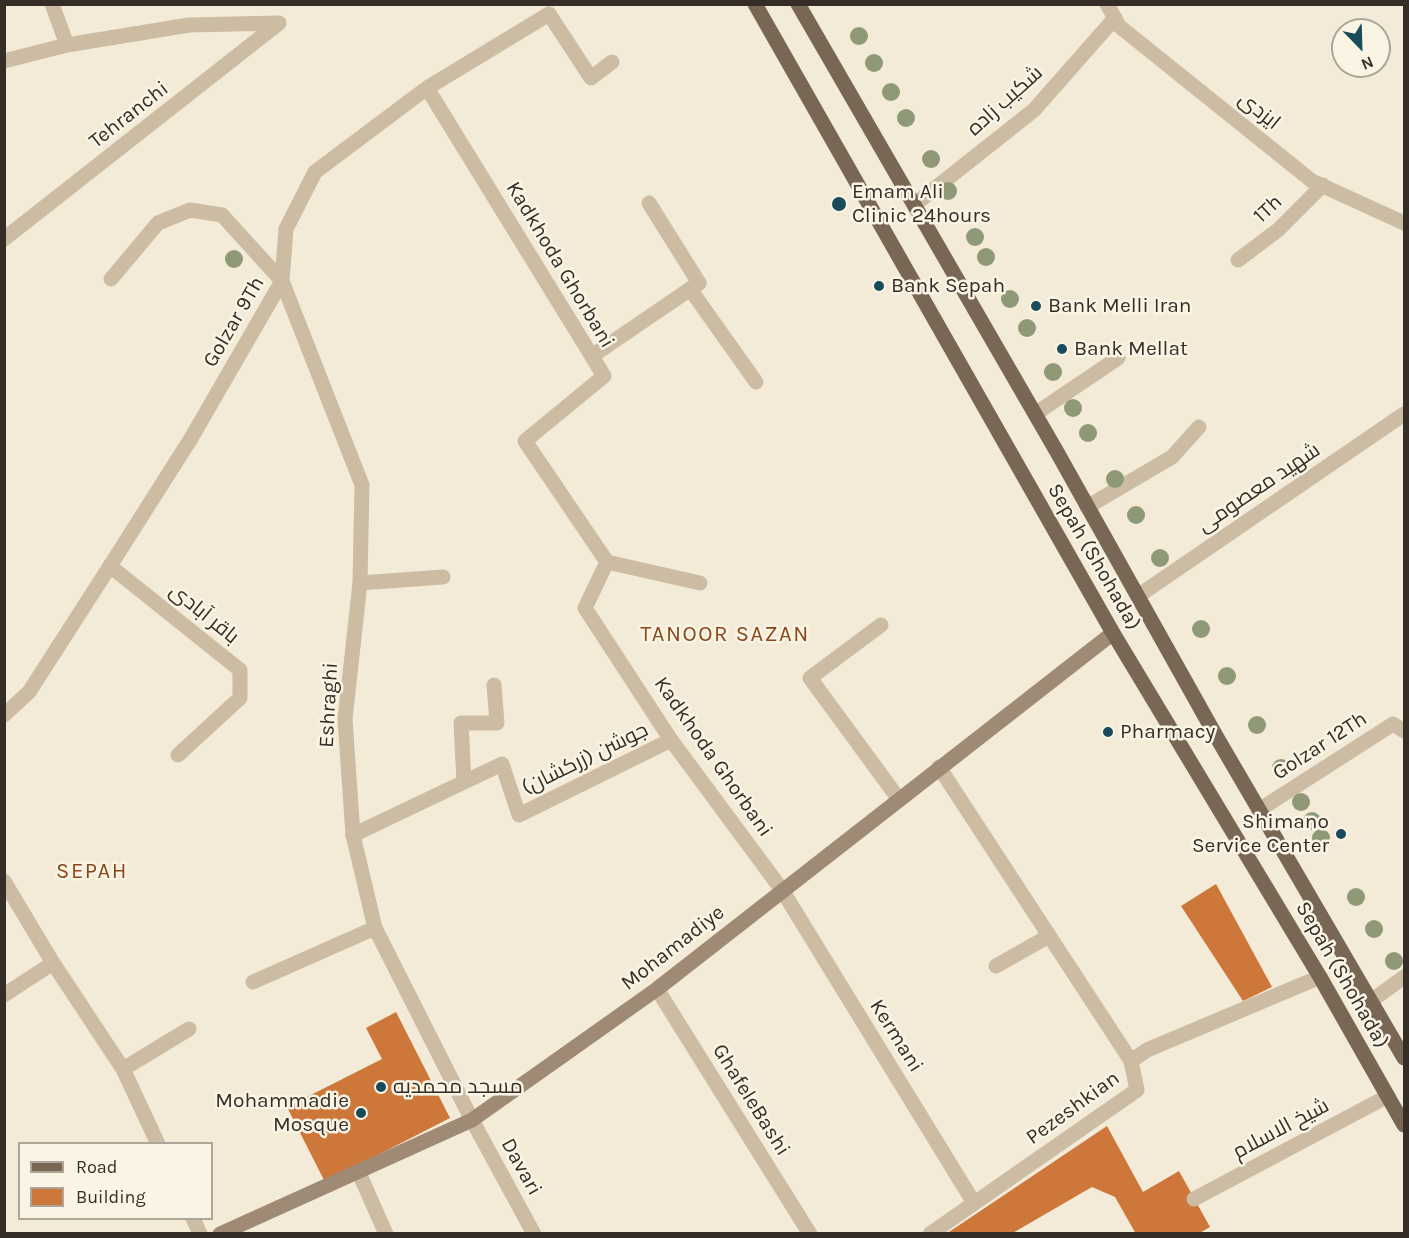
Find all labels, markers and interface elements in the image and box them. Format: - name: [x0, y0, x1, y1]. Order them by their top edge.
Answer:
- north arrow: [1331, 18, 1391, 78]
- text: N: [1358, 52, 1376, 74]
- street label: شکیب زاده: [962, 60, 1048, 142]
- street label: Tehranchi: [84, 76, 174, 154]
- street label: ایزدی: [1233, 87, 1285, 135]
- street label: Kadkhoda Ghorbani: [500, 177, 620, 353]
- place label: Emam Ali Clinic 24hours: [852, 179, 991, 229]
- street label: 1Th: [1248, 190, 1288, 228]
- marker: Emam Ali Clinic 24hours: [830, 195, 848, 213]
- street label: Golzar 9Th: [198, 272, 270, 372]
- place label: Bank Sepah: [891, 273, 1005, 299]
- marker: Bank Sepah: [872, 279, 886, 293]
- place label: Bank Melli Iran: [1048, 293, 1191, 319]
- marker: Bank Melli Iran: [1029, 299, 1043, 313]
- place label: Bank Mellat: [1074, 336, 1188, 362]
- marker: Bank Mellat: [1055, 342, 1069, 356]
- street label: شهید معصومی: [1193, 438, 1325, 538]
- street label: Sepah (Shohada): [1042, 479, 1146, 635]
- street label: باقر آبادی: [164, 578, 244, 650]
- district label: TANOOR SAZAN: [640, 622, 810, 648]
- street label: Eshraghi: [314, 662, 344, 748]
- street label: Kadkhoda Ghorbani: [648, 672, 778, 842]
- street label: Golzar 12Th: [1268, 706, 1372, 786]
- street label: جوشن (زرکشان): [518, 717, 652, 801]
- place label: Pharmacy: [1120, 719, 1215, 745]
- marker: Pharmacy: [1101, 725, 1115, 739]
- place label: Shimano Service Center: [1192, 809, 1329, 859]
- marker: Shimano Service Center: [1334, 827, 1348, 841]
- district label: SEPAH: [56, 859, 128, 885]
- street label: Sepah (Shohada): [1290, 897, 1394, 1053]
- street label: Mohamadiye: [616, 900, 730, 996]
- street label: Kermani: [864, 995, 928, 1077]
- street label: GhafeleBashi: [707, 1039, 795, 1161]
- street label: Pezeshkian: [1021, 1066, 1125, 1150]
- place label: مسجد محمدیه: [393, 1074, 523, 1100]
- marker: مسجد محمدیه: [374, 1080, 388, 1094]
- place label: Mohammadie Mosque: [215, 1088, 349, 1138]
- street label: شیخ الاسلام: [1229, 1093, 1333, 1165]
- marker: Mohammadie Mosque: [354, 1106, 368, 1120]
- street label: Davari: [495, 1134, 547, 1200]
- legend: [18, 1142, 213, 1220]
- text: Road: [76, 1156, 117, 1178]
- text: Building: [76, 1186, 146, 1208]

